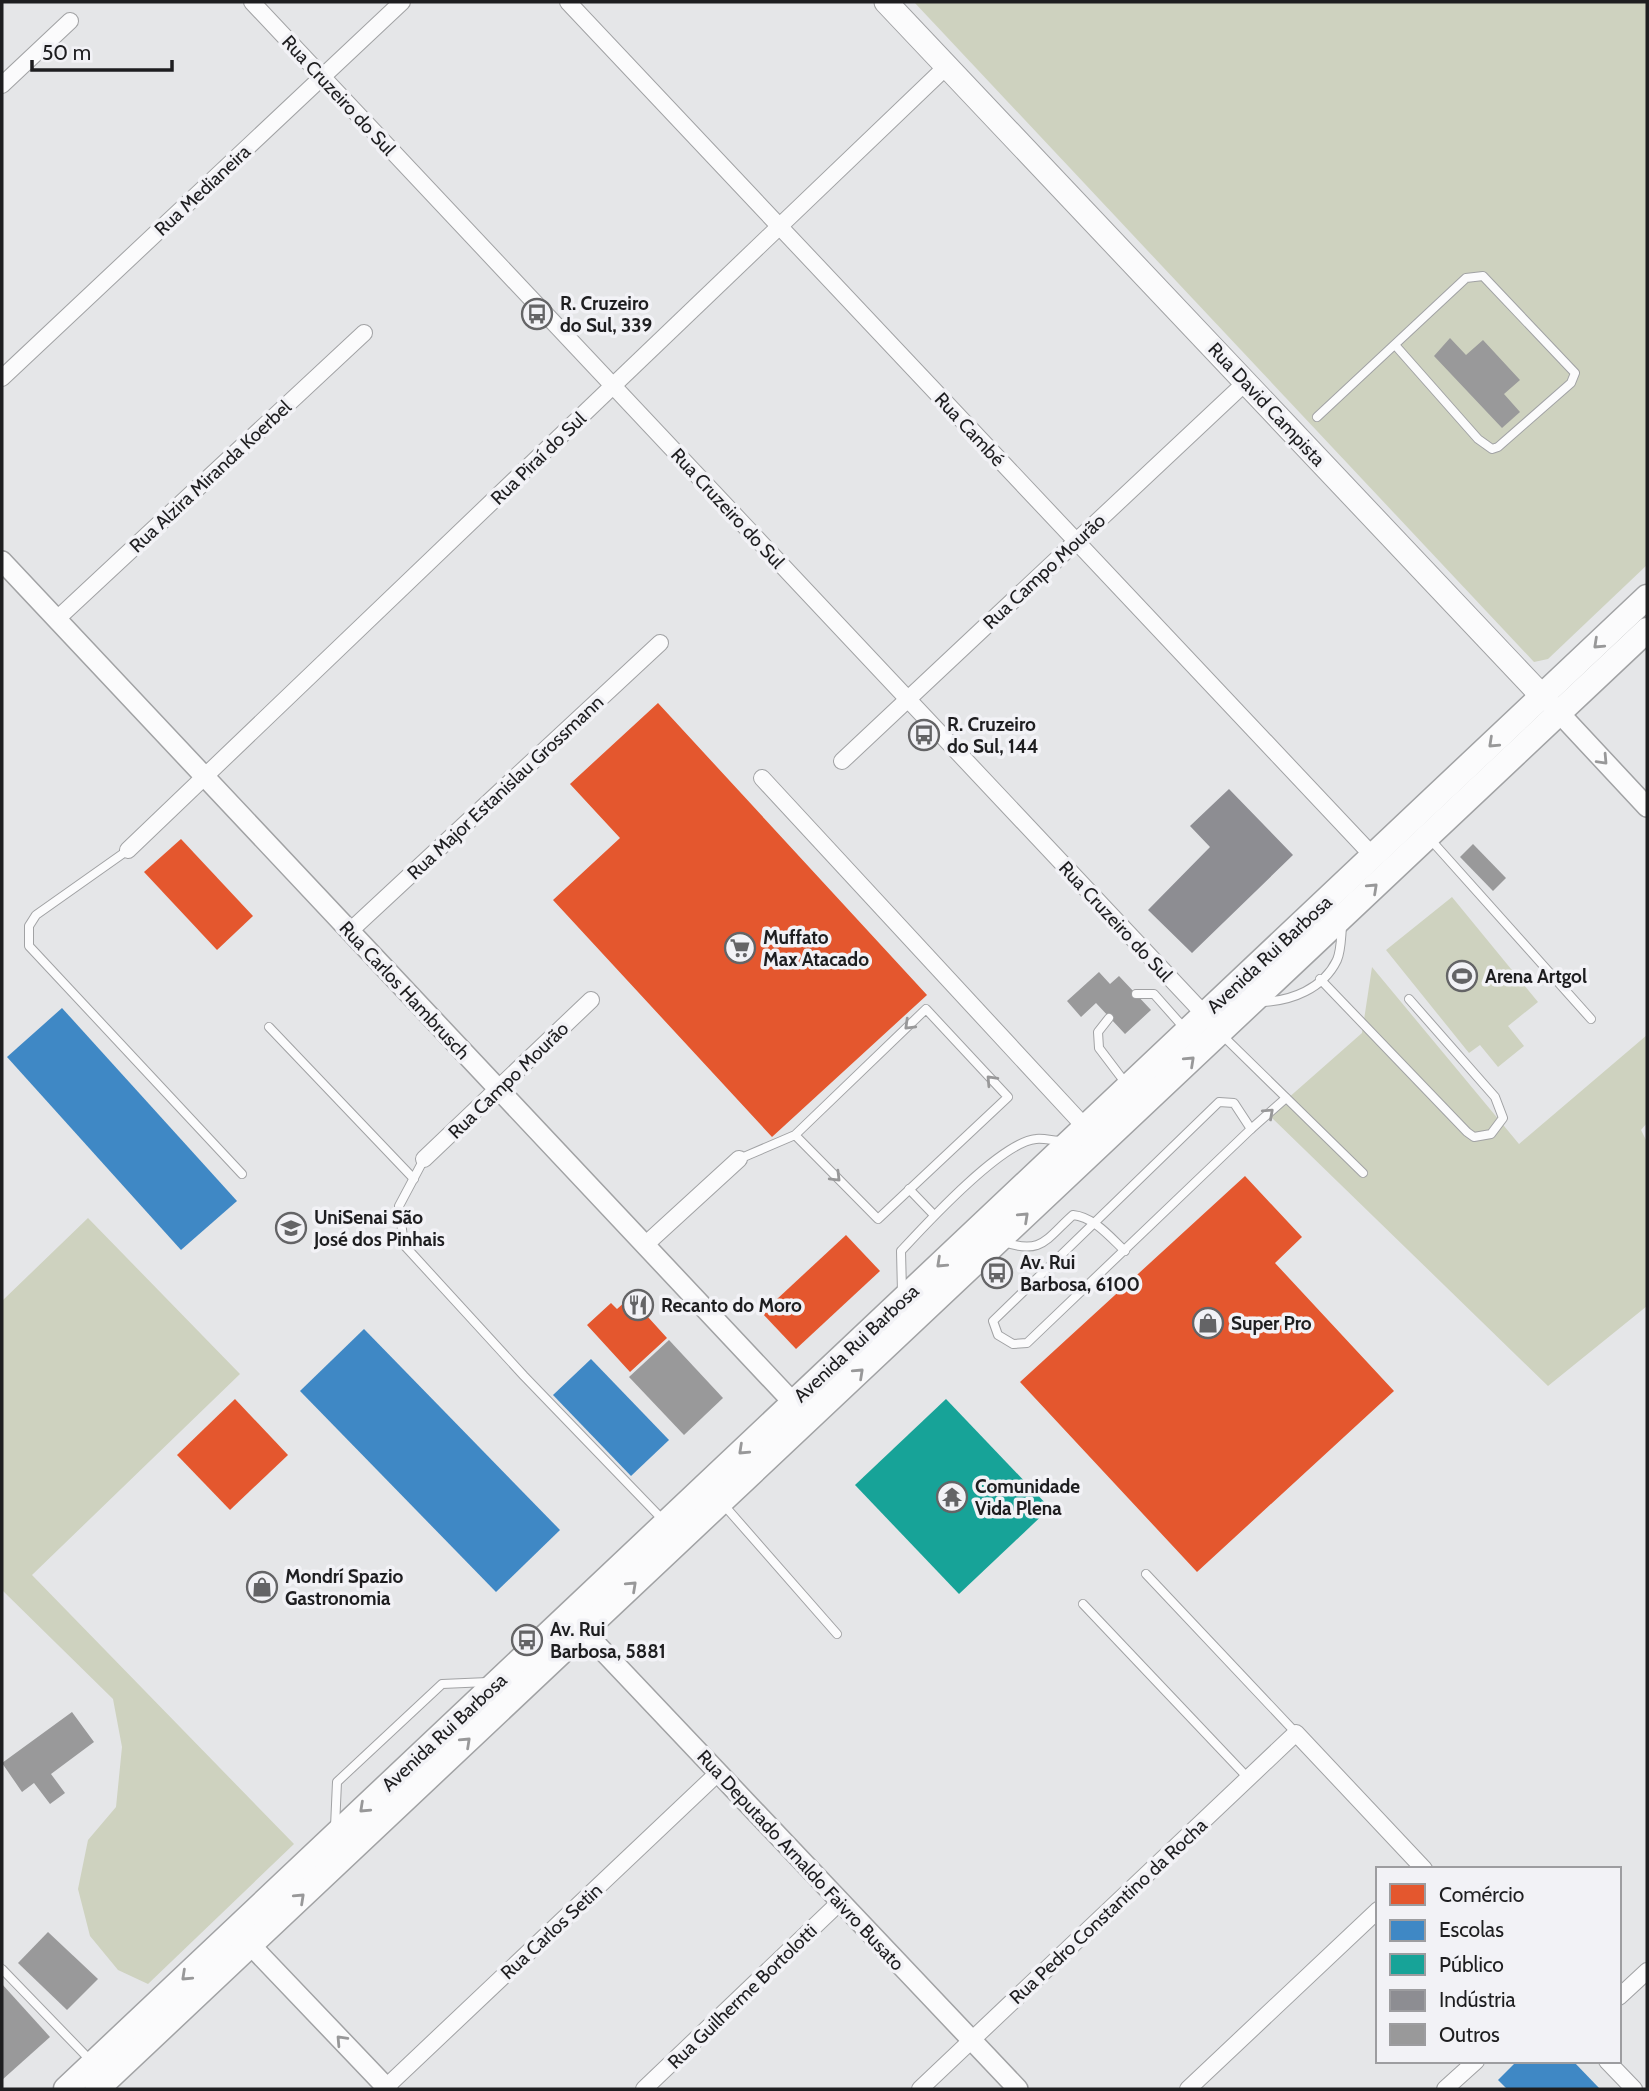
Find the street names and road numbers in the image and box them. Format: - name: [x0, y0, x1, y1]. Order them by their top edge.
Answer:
- street label: Rua Cruzeiro do Sul: [277, 31, 401, 161]
- street label: Rua Medianeira: [150, 140, 255, 241]
- street label: Rua David Campista: [1203, 338, 1330, 471]
- street label: Rua Cambé: [930, 388, 1010, 471]
- street label: Rua Alzira Miranda Koerbel: [125, 395, 296, 557]
- street label: Rua Piraí do Sul: [486, 407, 591, 509]
- street label: Rua Cruzeiro do Sul: [666, 444, 790, 574]
- street label: Rua Campo Mourão: [979, 509, 1110, 634]
- street label: Rua Major Estanislau Grossmann: [403, 690, 608, 884]
- street label: Rua Cruzeiro do Sul: [1054, 857, 1178, 987]
- street label: Avenida Rui Barbosa: [1202, 891, 1337, 1018]
- street label: Rua Carlos Hambrusch: [335, 916, 475, 1064]
- street label: Rua Campo Mourão: [443, 1017, 573, 1144]
- street label: Avenida Rui Barbosa: [789, 1280, 924, 1407]
- street label: Avenida Rui Barbosa: [377, 1669, 512, 1796]
- street label: Rua Deputado Arnaldo Faivro Busato: [692, 1745, 909, 1975]
- street label: Rua Pedro Constantino da Rocha: [1005, 1814, 1212, 2009]
- street label: Rua Carlos Setin: [496, 1879, 607, 1984]
- street label: Rua Guilherme Bortolotti: [663, 1919, 822, 2074]

